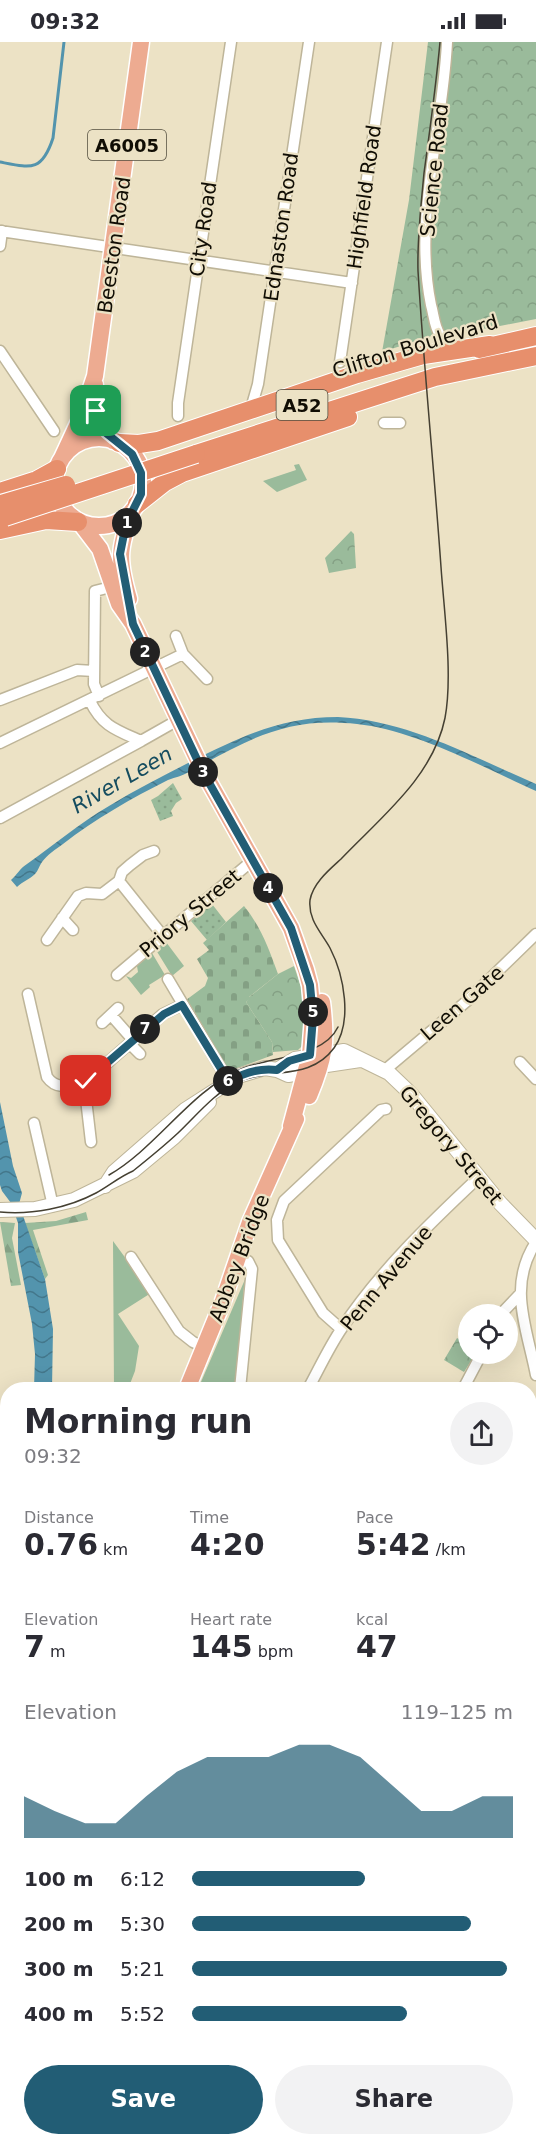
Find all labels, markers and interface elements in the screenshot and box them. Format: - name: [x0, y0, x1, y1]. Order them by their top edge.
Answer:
- text: 09:32: [30, 9, 100, 34]
- street label: Science Road: [415, 102, 453, 238]
- street label: Highfield Road: [342, 123, 386, 271]
- road number: A6005: [88, 130, 166, 160]
- street label: Ednaston Road: [259, 151, 303, 303]
- street label: Beeston Road: [93, 175, 135, 315]
- street label: City Road: [184, 180, 222, 278]
- street label: Clifton Boulevard: [329, 309, 501, 383]
- pin: [70, 385, 121, 436]
- road number: A52: [276, 390, 328, 420]
- icon: arrive: [79, 394, 112, 427]
- pin: 1: [112, 508, 142, 538]
- text: 1: [121, 513, 133, 532]
- pin: 2: [130, 637, 160, 667]
- text: 2: [139, 642, 151, 661]
- water label: River Leen: [68, 742, 176, 818]
- pin: 3: [188, 757, 218, 787]
- text: 3: [197, 762, 209, 781]
- street label: Priory Street: [134, 864, 246, 962]
- pin: 4: [253, 873, 283, 903]
- text: 4: [262, 878, 274, 897]
- street label: Leen Gate: [416, 960, 508, 1046]
- pin: 5: [298, 997, 328, 1027]
- text: 5: [307, 1002, 319, 1021]
- pin: 7: [130, 1014, 160, 1044]
- text: 7: [139, 1019, 151, 1038]
- pin: [60, 1055, 111, 1106]
- icon: check: [69, 1064, 102, 1097]
- pin: 6: [213, 1066, 243, 1096]
- text: 6: [222, 1071, 234, 1090]
- street label: Gregory Street: [394, 1081, 508, 1209]
- street label: Abbey Bridge: [204, 1191, 274, 1325]
- street label: Penn Avenue: [335, 1221, 437, 1335]
- map controls: [458, 1304, 518, 1364]
- button: locate: [458, 1304, 518, 1364]
- text: Morning run: [24, 1402, 252, 1441]
- button: share: [450, 1402, 513, 1465]
- text: 09:32: [24, 1444, 82, 1468]
- text: Distance: [24, 1508, 94, 1527]
- text: Time: [190, 1508, 229, 1527]
- text: Pace: [356, 1508, 393, 1527]
- text: 0.76: [24, 1527, 98, 1562]
- text: 4:20: [190, 1527, 265, 1562]
- text: 5:42: [356, 1527, 431, 1562]
- text: km: [98, 1540, 128, 1559]
- text: /km: [431, 1540, 466, 1559]
- text: Elevation: [24, 1610, 98, 1629]
- text: Heart rate: [190, 1610, 272, 1629]
- text: kcal: [356, 1610, 388, 1629]
- text: 7: [24, 1629, 45, 1664]
- text: 145: [190, 1629, 253, 1664]
- text: 47: [356, 1629, 398, 1664]
- text: m: [45, 1642, 66, 1661]
- text: bpm: [253, 1642, 294, 1661]
- text: Elevation: [24, 1700, 117, 1724]
- text: 119–125 m: [401, 1700, 513, 1724]
- text: 100 m: [24, 1867, 94, 1891]
- text: 6:12: [120, 1867, 165, 1891]
- text: 200 m: [24, 1912, 94, 1936]
- text: 5:30: [120, 1912, 165, 1936]
- text: 300 m: [24, 1957, 94, 1981]
- text: 5:21: [120, 1957, 165, 1981]
- text: 400 m: [24, 2002, 94, 2026]
- text: 5:52: [120, 2002, 165, 2026]
- button: Save: [24, 2065, 263, 2134]
- button: Share: [275, 2065, 513, 2134]

